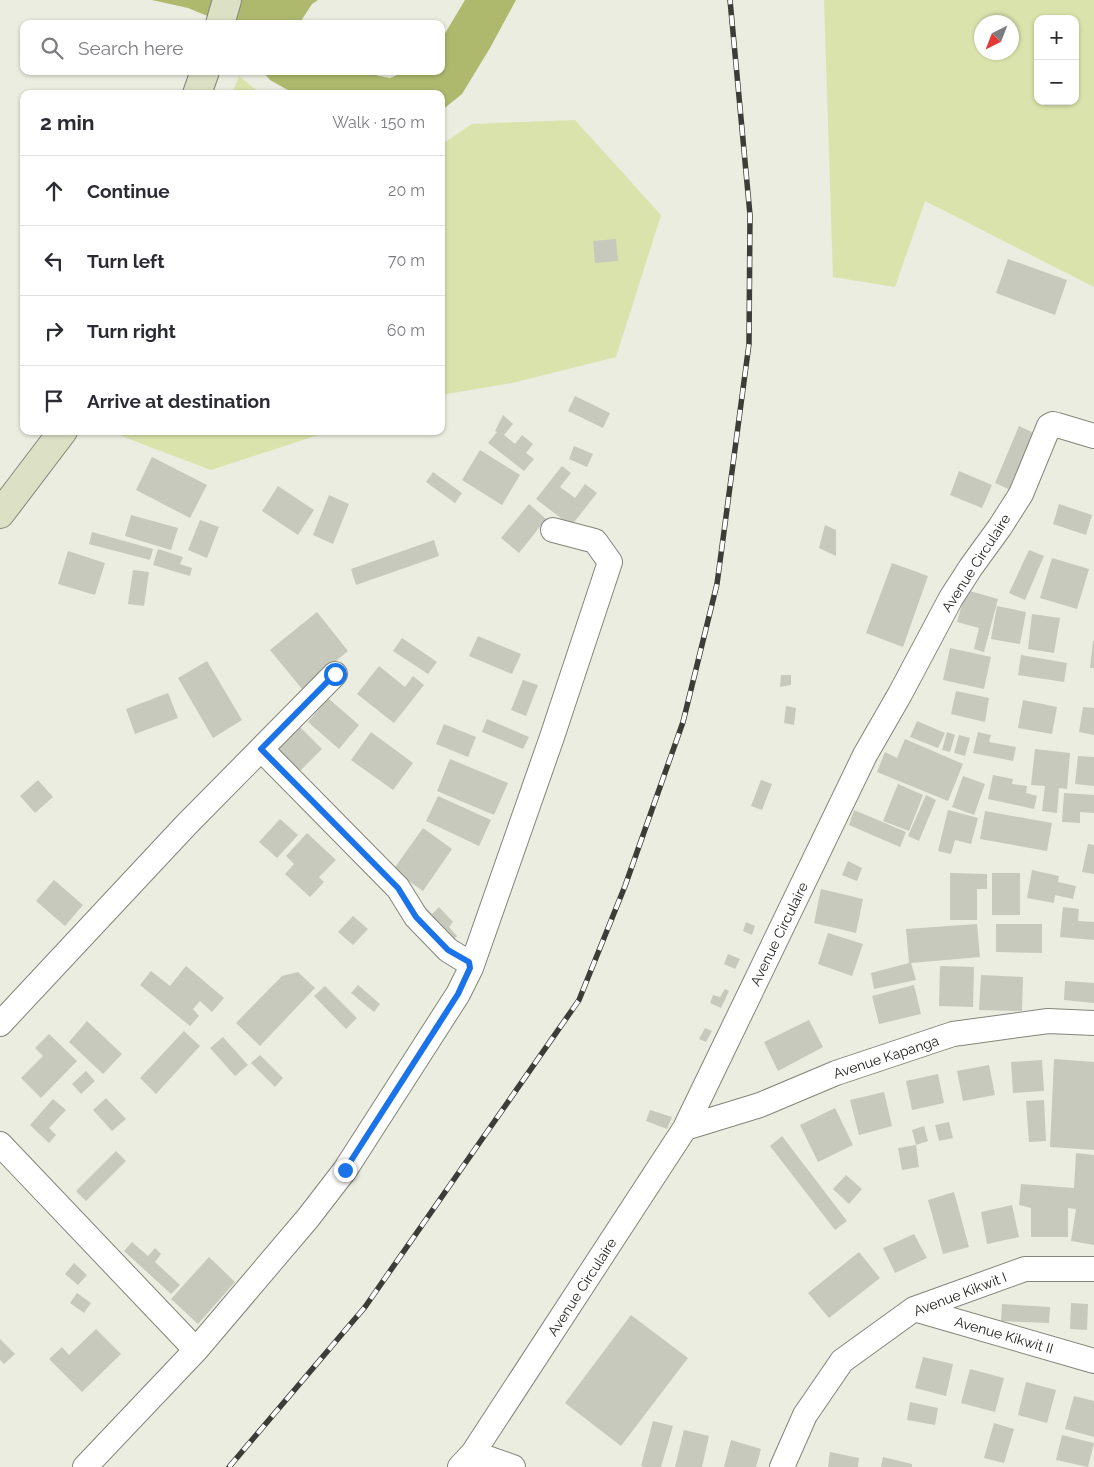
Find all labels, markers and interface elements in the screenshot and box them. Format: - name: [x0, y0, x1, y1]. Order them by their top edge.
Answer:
- north arrow: [974, 15, 1019, 60]
- map controls: [1034, 15, 1079, 105]
- button: +: [1034, 15, 1079, 60]
- search box: [20, 20, 445, 75]
- icon: search: [38, 34, 66, 62]
- text: Search here: [78, 37, 184, 59]
- button: −: [1034, 60, 1079, 105]
- text: 2 min: [40, 110, 94, 135]
- text: Walk · 150 m: [332, 113, 425, 132]
- icon: ahead: [40, 177, 68, 205]
- text: Continue: [87, 180, 170, 202]
- text: 20 m: [388, 181, 425, 200]
- icon: left: [40, 247, 68, 275]
- text: Turn left: [87, 250, 164, 272]
- text: 70 m: [388, 251, 425, 270]
- icon: right: [40, 317, 68, 345]
- text: Turn right: [87, 320, 176, 342]
- text: 60 m: [387, 321, 425, 340]
- icon: arrive: [40, 387, 68, 415]
- text: Arrive at destination: [87, 390, 271, 412]
- street label: Avenue Circulaire: [938, 511, 1014, 615]
- route start: [324, 663, 347, 686]
- street label: Avenue Circulaire: [747, 880, 811, 988]
- street label: Avenue Kapanga: [831, 1032, 941, 1082]
- route end: [334, 1159, 357, 1182]
- street label: Avenue Circulaire: [544, 1235, 620, 1339]
- street label: Avenue Kikwit I: [911, 1269, 1009, 1319]
- street label: Avenue Kikwit II: [953, 1313, 1055, 1357]

